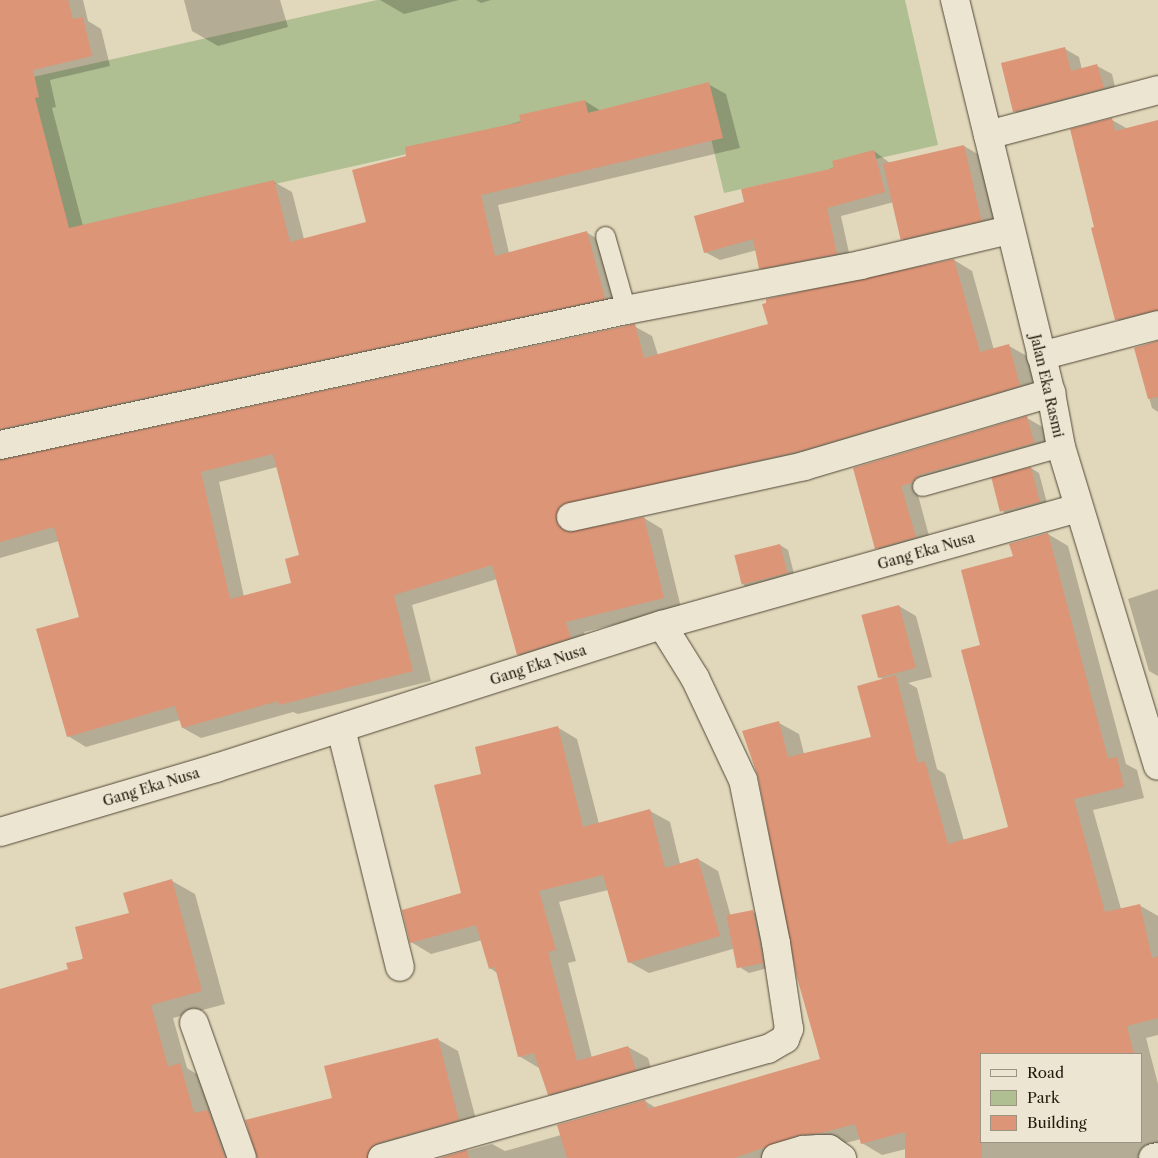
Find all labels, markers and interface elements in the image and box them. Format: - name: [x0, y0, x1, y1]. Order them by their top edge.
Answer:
- street label: Jalan Eka Rasmi: [1027, 333, 1067, 439]
- street label: Gang Eka Nusa: [875, 529, 977, 573]
- street label: Gang Eka Nusa: [488, 641, 588, 689]
- street label: Gang Eka Nusa: [101, 764, 201, 810]
- legend: [980, 1053, 1143, 1143]
- text: Road: [1027, 1063, 1064, 1082]
- text: Park: [1027, 1088, 1060, 1107]
- text: Building: [1027, 1113, 1087, 1132]

